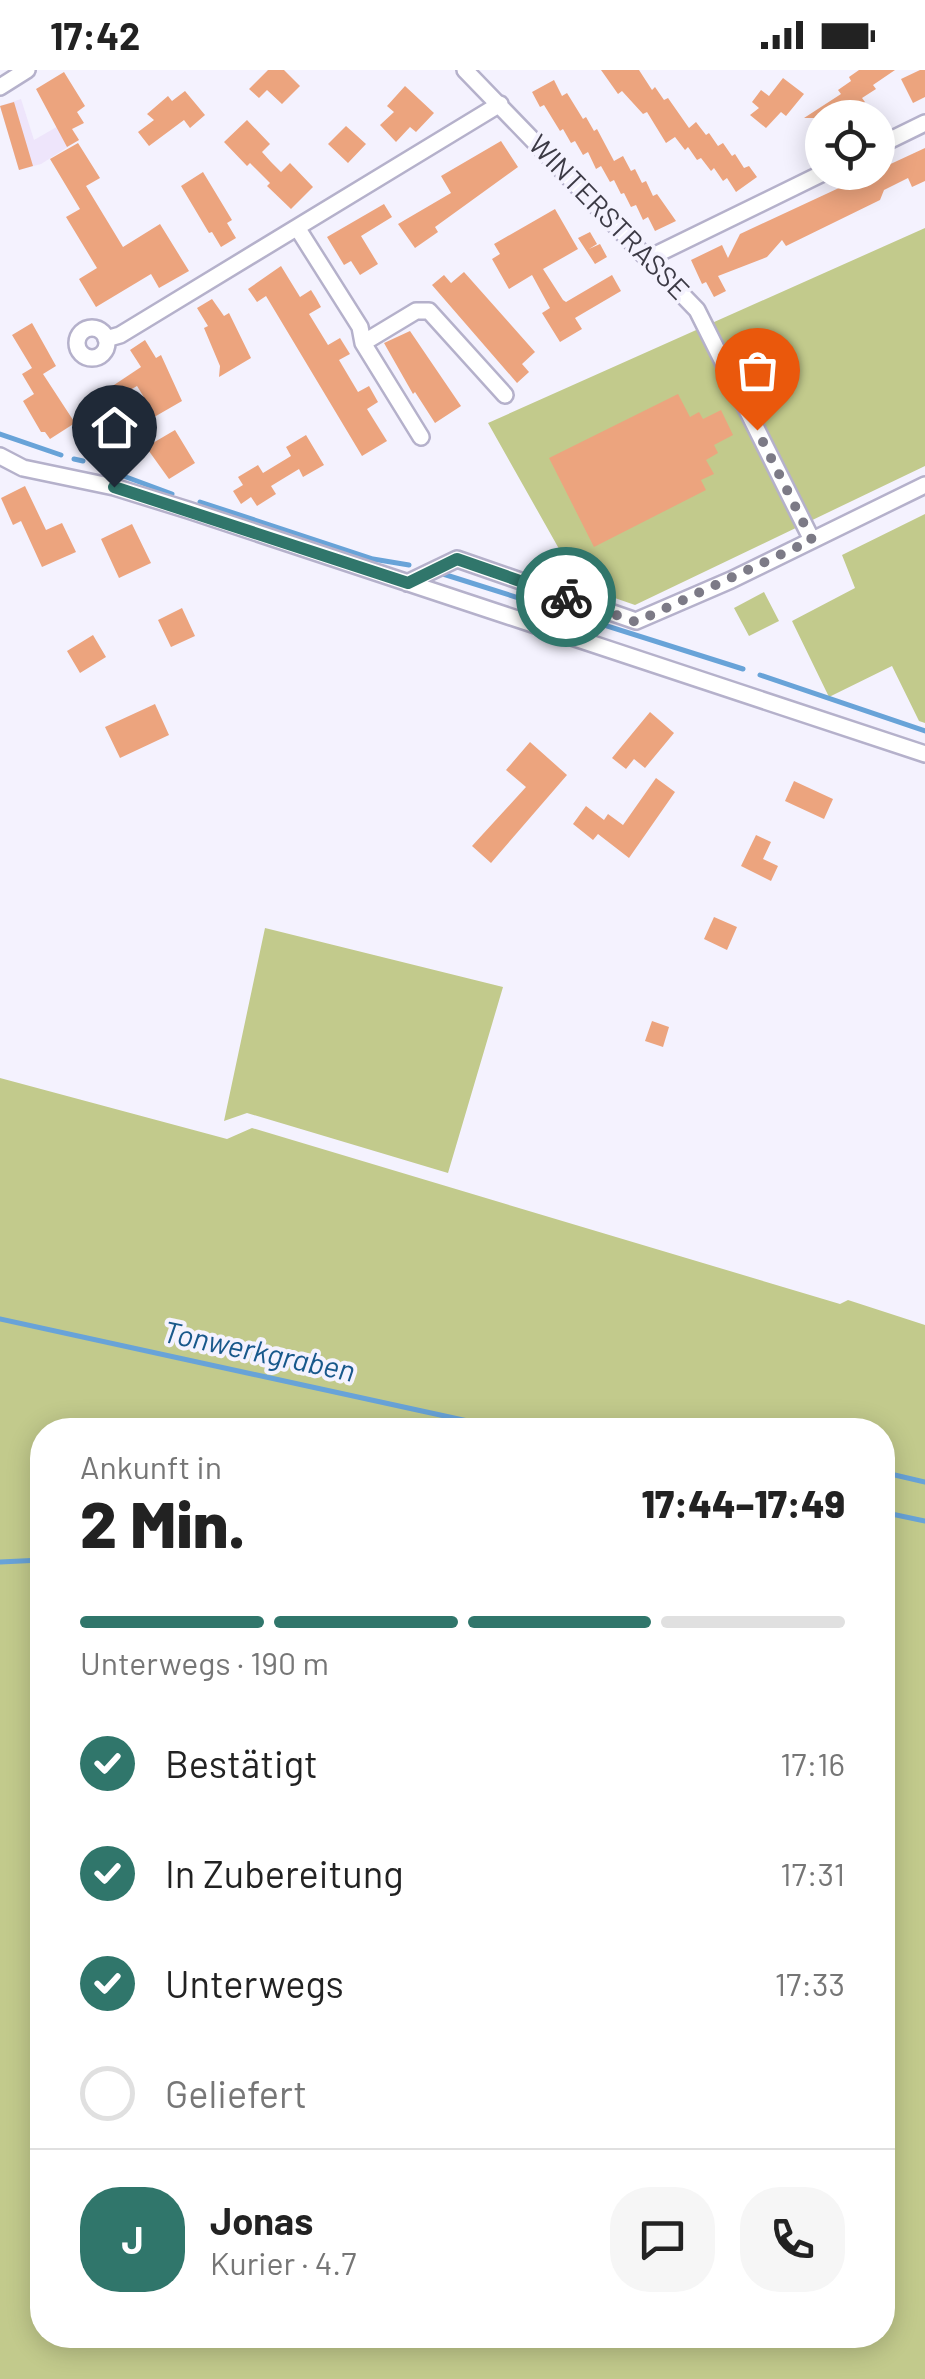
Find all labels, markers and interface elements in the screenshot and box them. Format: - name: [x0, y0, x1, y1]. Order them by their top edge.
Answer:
- text: 17:42: [50, 12, 140, 58]
- map controls: [805, 100, 895, 190]
- button: locate: [805, 100, 895, 190]
- street label: WINTERSTRASSE: [522, 127, 697, 306]
- pin: [715, 328, 800, 431]
- icon: bag: [730, 343, 785, 398]
- pin: [72, 385, 157, 488]
- icon: home: [87, 400, 142, 455]
- courier: [516, 547, 616, 647]
- icon: bike: [539, 570, 594, 625]
- water label: Tonwerkgraben: [160, 1312, 359, 1388]
- text: Ankunft in: [80, 1447, 222, 1485]
- text: 17:44–17:49: [641, 1480, 845, 1526]
- text: 2 Min.: [80, 1483, 246, 1561]
- text: Unterwegs · 190 m: [80, 1643, 329, 1681]
- icon: check: [80, 1736, 135, 1791]
- text: Bestätigt: [165, 1740, 318, 1786]
- text: 17:16: [780, 1744, 845, 1782]
- icon: check: [80, 1846, 135, 1901]
- text: In Zubereitung: [165, 1850, 404, 1896]
- text: 17:31: [780, 1854, 845, 1892]
- icon: check: [80, 1956, 135, 2011]
- text: Unterwegs: [165, 1960, 344, 2006]
- text: 17:33: [775, 1964, 845, 2002]
- text: Geliefert: [165, 2070, 307, 2116]
- button: chat: [610, 2187, 715, 2292]
- button: phone: [740, 2187, 845, 2292]
- text: Jonas: [210, 2197, 313, 2243]
- text: J: [121, 2216, 144, 2262]
- text: Kurier · 4.7: [210, 2243, 356, 2281]

